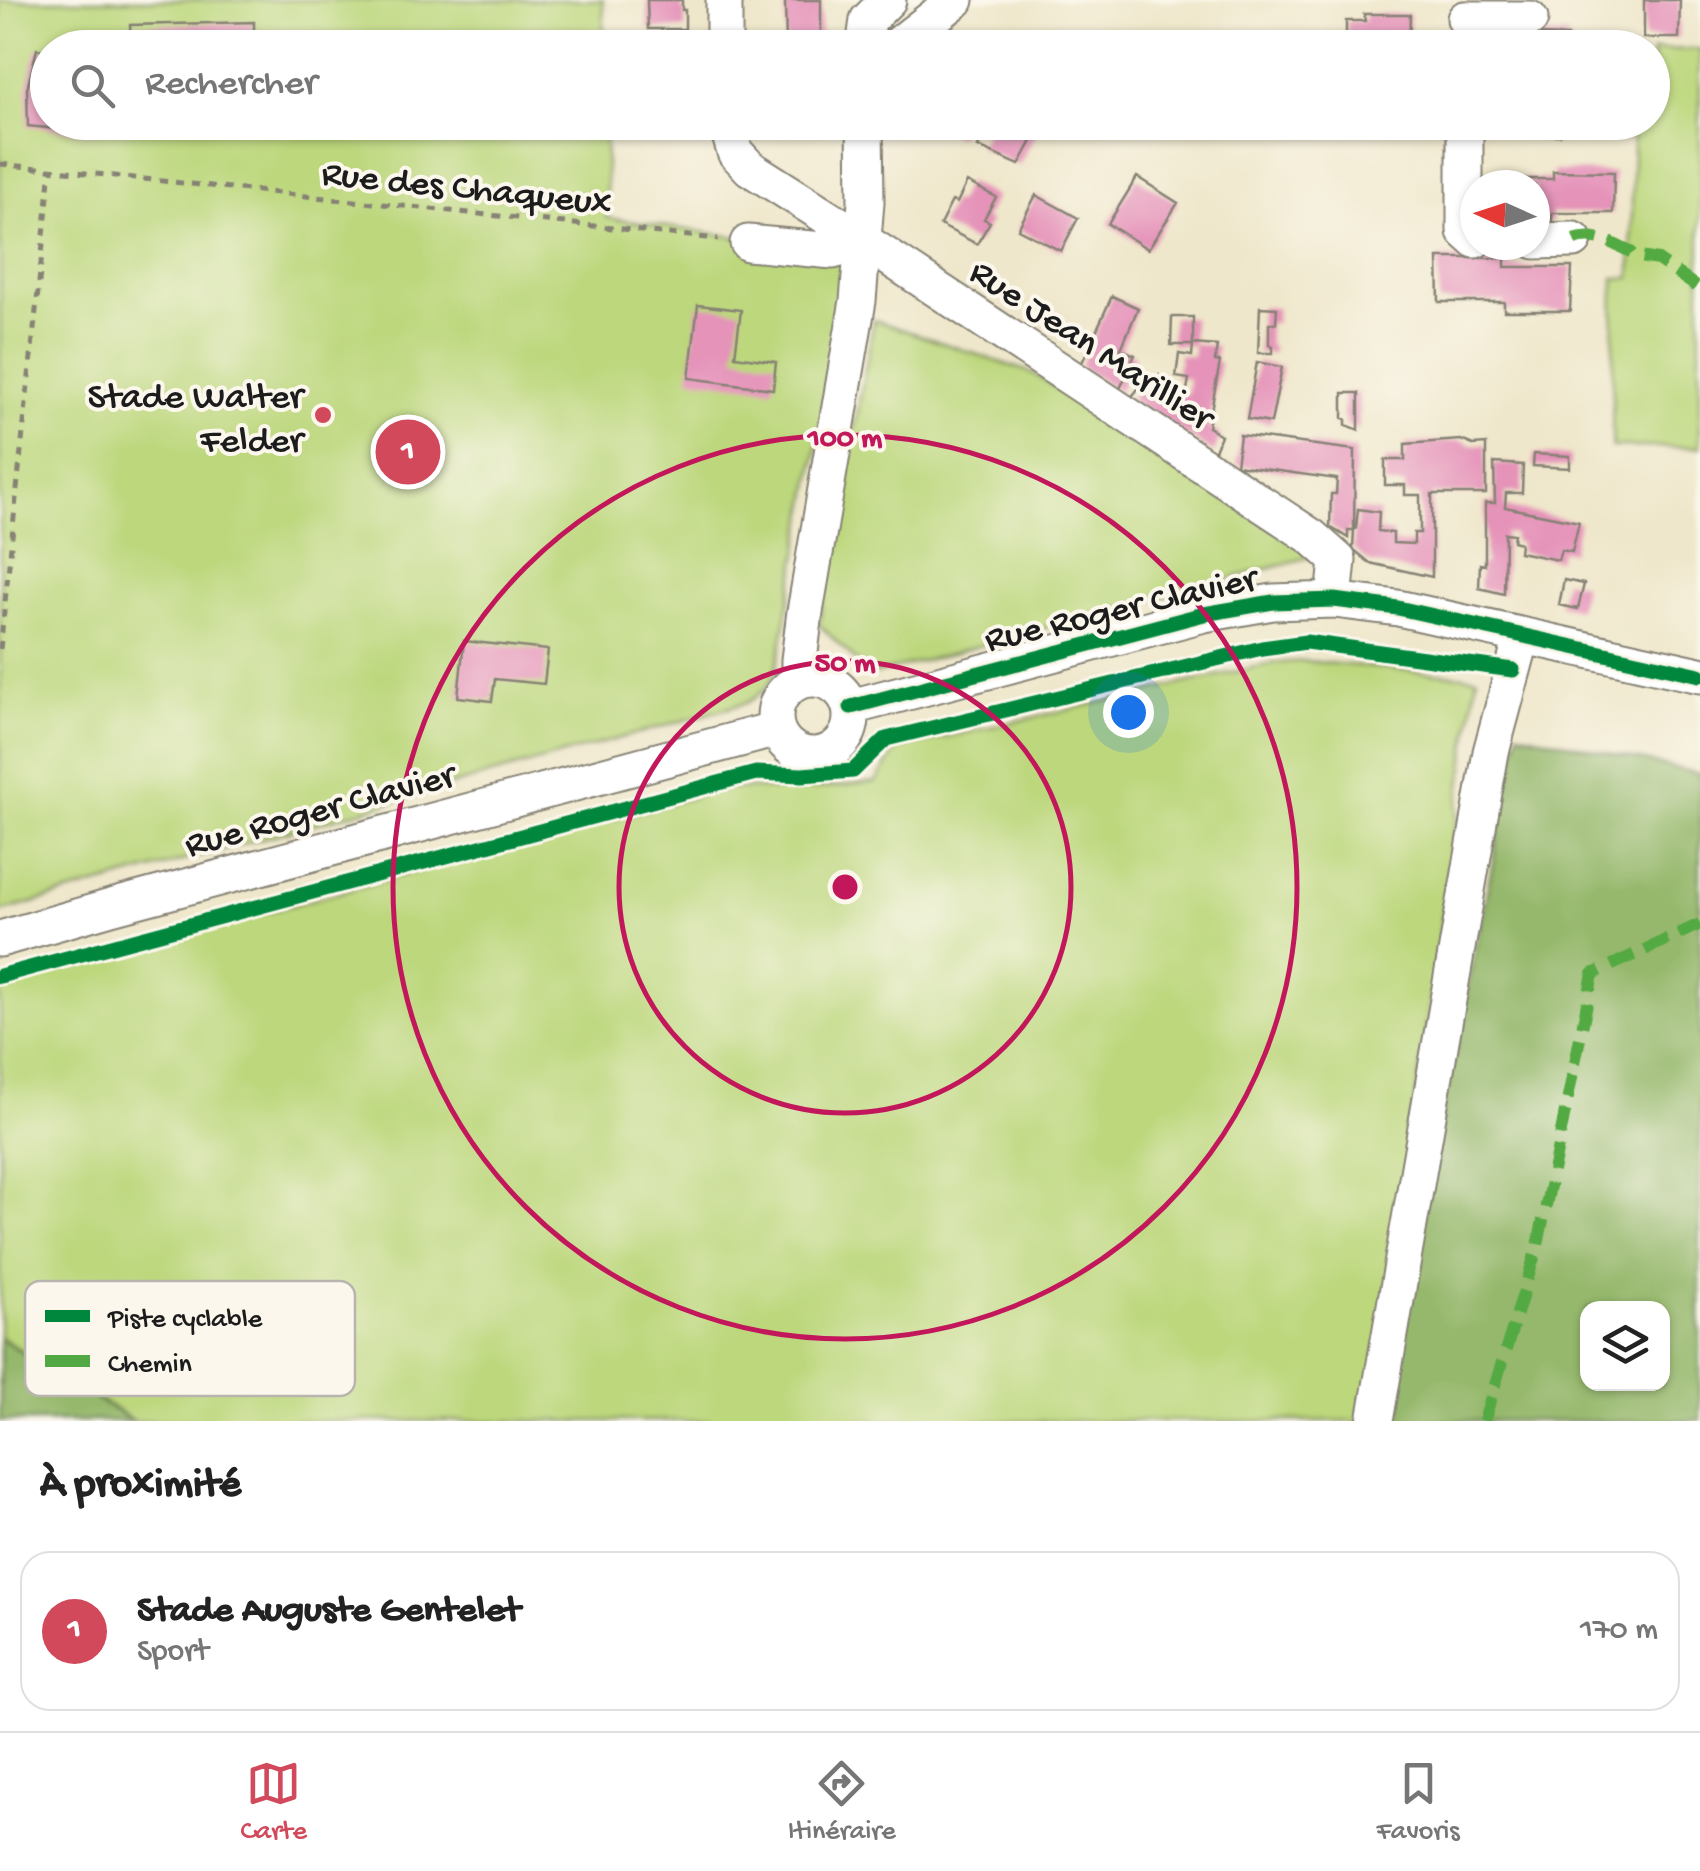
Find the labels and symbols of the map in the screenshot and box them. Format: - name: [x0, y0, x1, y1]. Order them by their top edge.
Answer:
- street label: Rue des Chaqueux: [319, 154, 614, 228]
- north arrow: [1460, 170, 1550, 260]
- street label: Rue Jean Marillier: [960, 252, 1223, 444]
- place label: Stade Walter Felder: [88, 377, 307, 465]
- marker: Stade Walter Felder: [312, 404, 334, 426]
- pin: 1: [376, 414, 440, 490]
- text: 100 m: [807, 423, 883, 458]
- street label: Rue Roger Clavier: [981, 558, 1265, 665]
- text: 50 m: [814, 648, 876, 683]
- your location: [1103, 687, 1154, 738]
- street label: Rue Roger Clavier: [181, 755, 464, 870]
- centre of rings: [827, 869, 863, 905]
- legend: [25, 1281, 355, 1396]
- text: Piste cyclable: [107, 1304, 263, 1337]
- text: Chemin: [108, 1349, 193, 1382]

